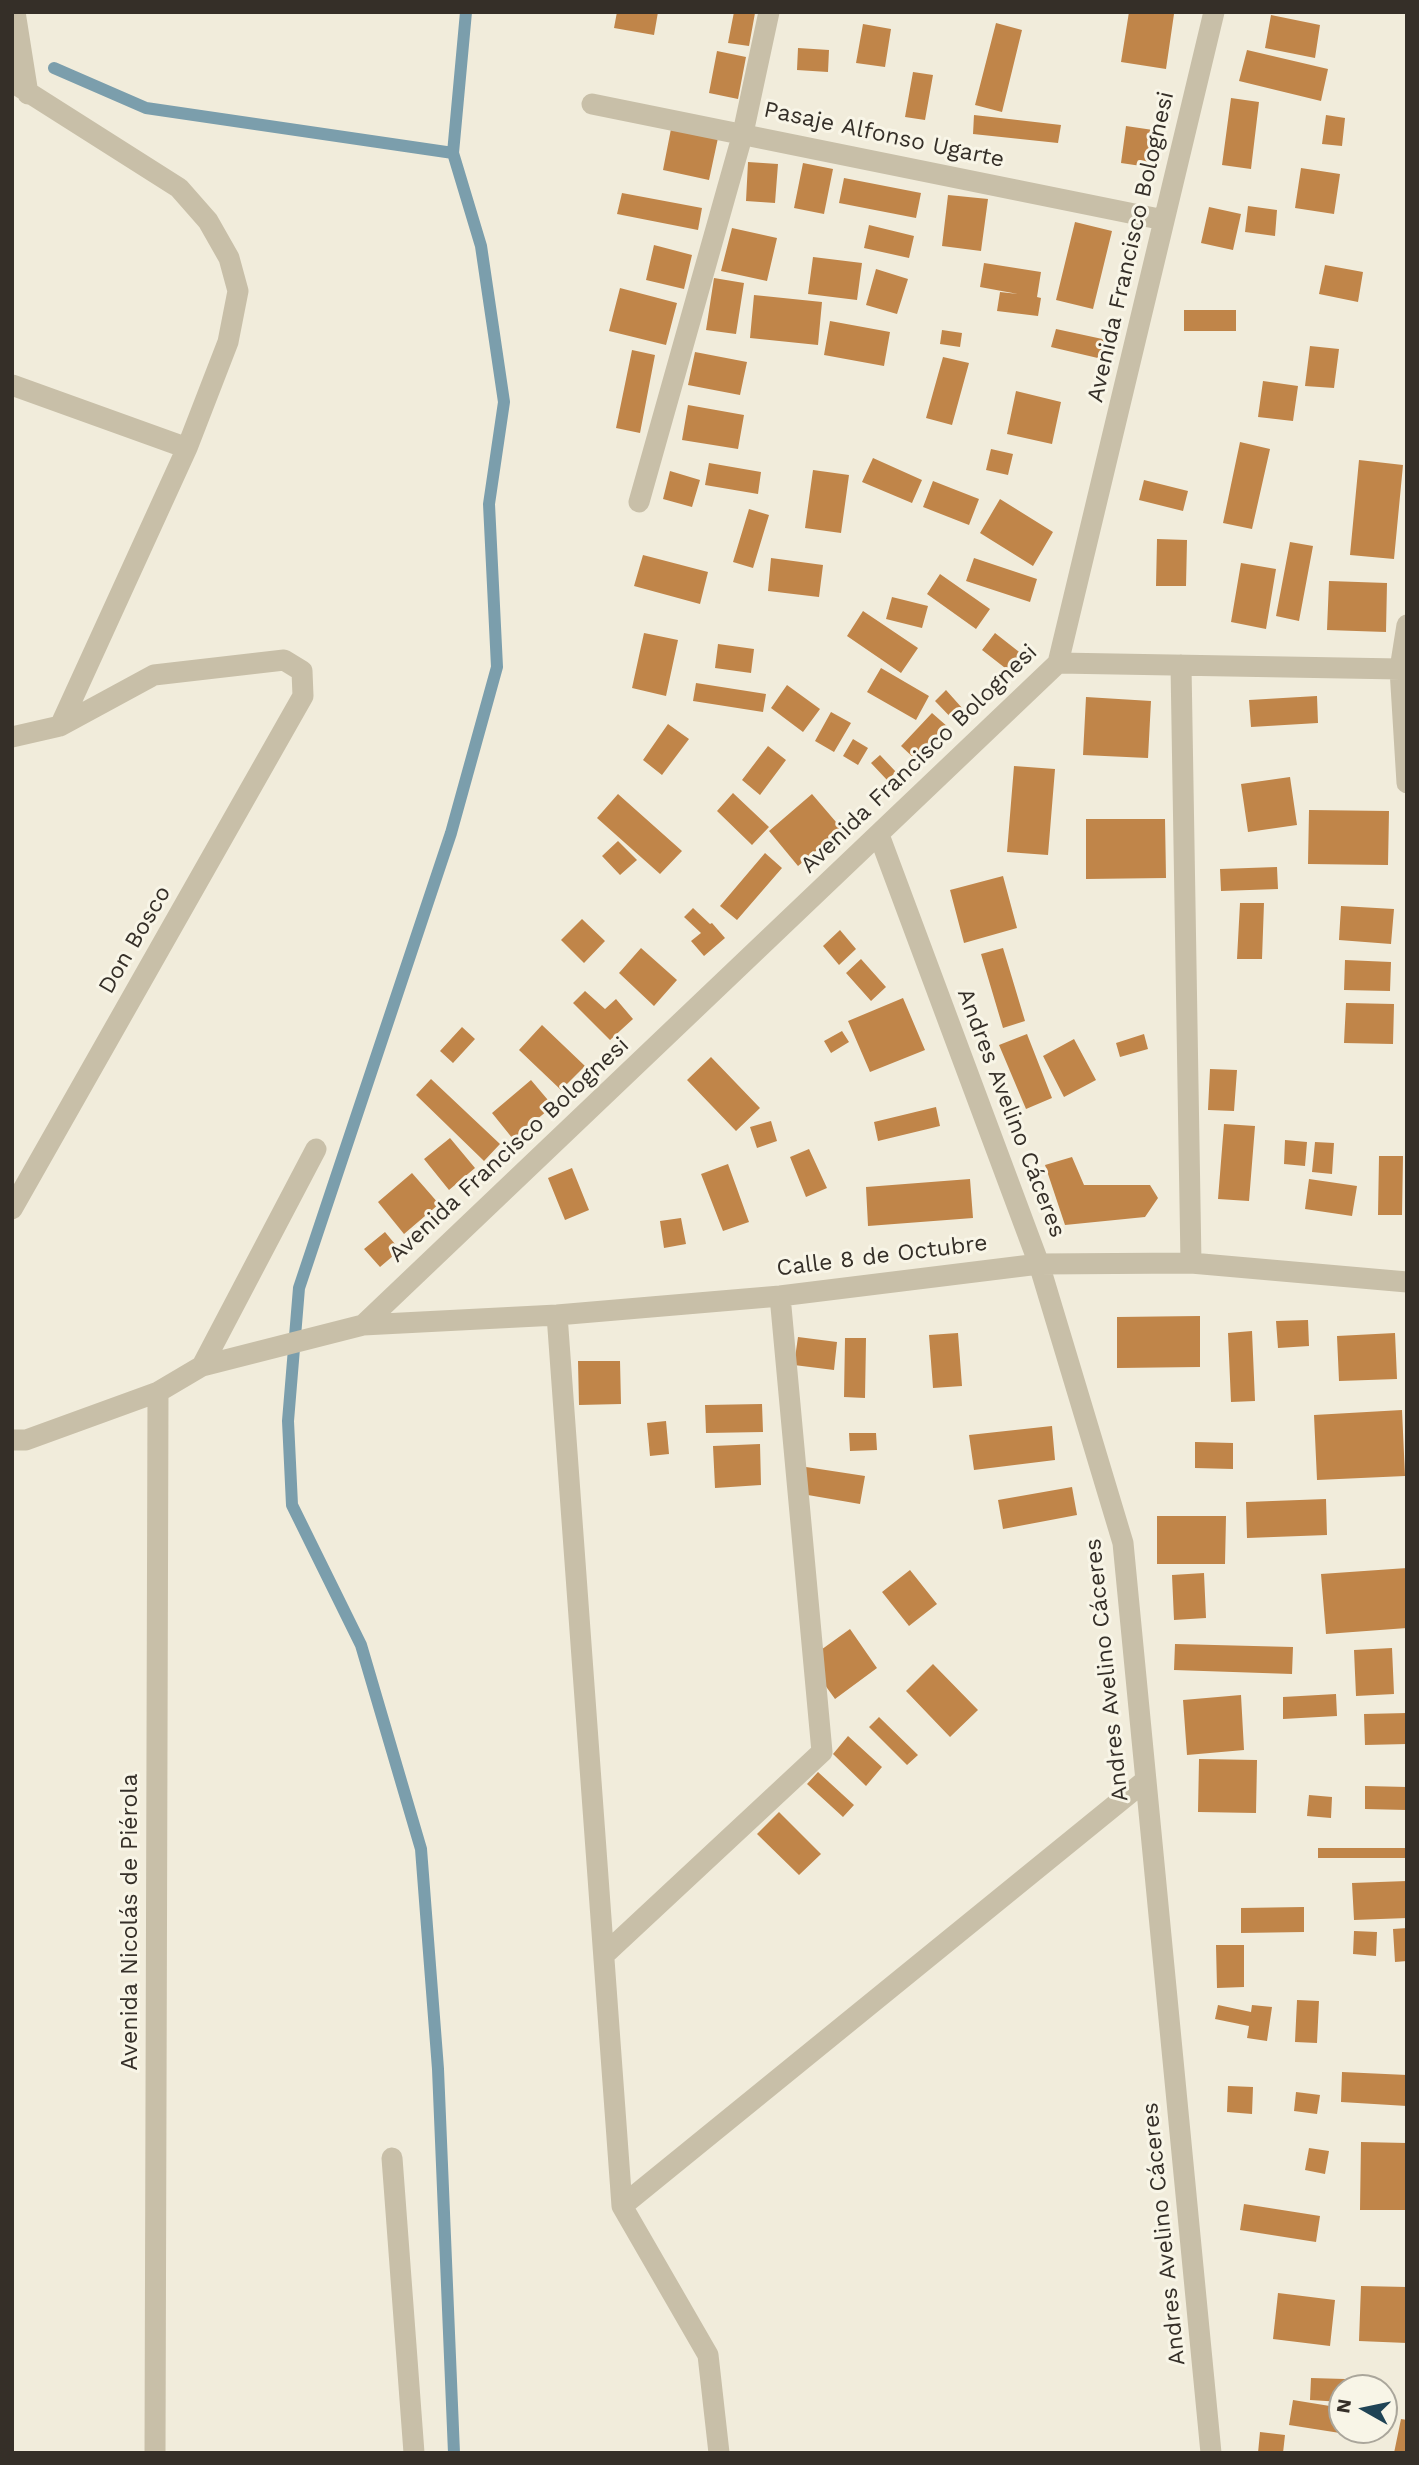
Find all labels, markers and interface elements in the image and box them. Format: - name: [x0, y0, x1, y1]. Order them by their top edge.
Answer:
- street label: Avenida Francisco Bolognesi: [1082, 89, 1180, 405]
- street label: Pasaje Alfonso Ugarte: [761, 96, 1007, 174]
- street label: Avenida Francisco Bolognesi: [795, 639, 1043, 879]
- street label: Don Bosco: [93, 881, 177, 999]
- street label: Andres Avelino Cáceres: [951, 985, 1071, 1241]
- street label: Avenida Francisco Bolognesi: [383, 1031, 635, 1269]
- street label: Calle 8 de Octubre: [775, 1229, 989, 1283]
- street label: Andres Avelino Cáceres: [1079, 1537, 1135, 1803]
- street label: Avenida Nicolás de Piérola: [116, 1774, 144, 2070]
- street label: Andres Avelino Cáceres: [1136, 2101, 1192, 2367]
- north arrow: [1328, 2374, 1398, 2444]
- text: N: [1331, 2397, 1356, 2415]

